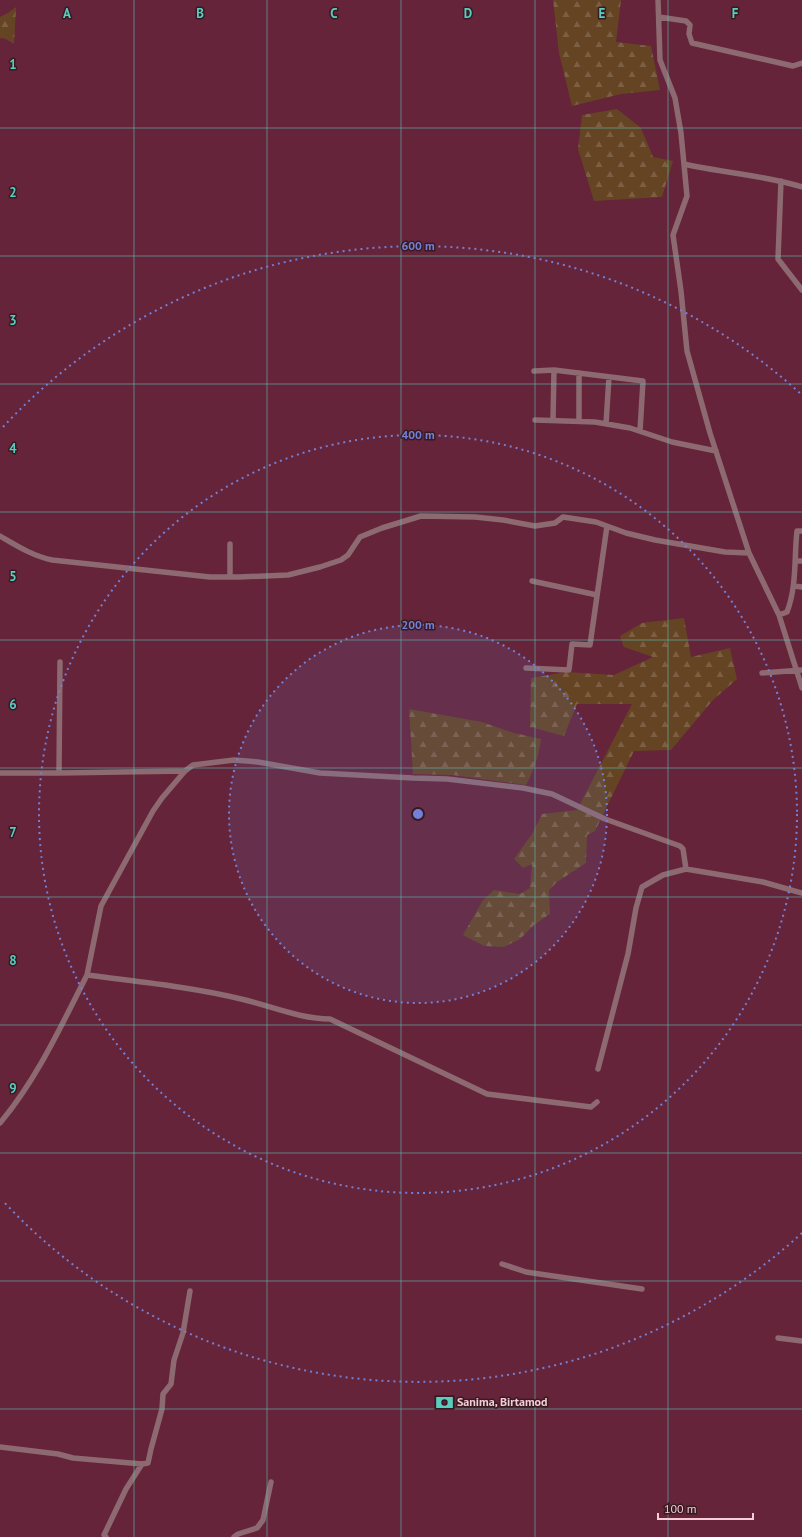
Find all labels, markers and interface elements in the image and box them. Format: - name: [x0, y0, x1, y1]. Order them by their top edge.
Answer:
- text: A: [63, 5, 71, 22]
- text: B: [196, 5, 204, 22]
- text: C: [330, 5, 338, 22]
- text: D: [464, 5, 472, 22]
- text: E: [599, 5, 606, 22]
- text: F: [732, 5, 739, 22]
- text: 1: [9, 56, 17, 73]
- text: 2: [9, 184, 17, 201]
- text: 600 m: [401, 238, 435, 253]
- text: 3: [9, 312, 17, 329]
- text: 400 m: [401, 427, 435, 442]
- text: 4: [9, 440, 17, 457]
- text: 5: [9, 568, 17, 585]
- text: 200 m: [401, 617, 435, 632]
- text: 6: [9, 696, 17, 713]
- centre of rings: [411, 807, 425, 821]
- text: 7: [9, 824, 17, 841]
- text: 8: [9, 952, 17, 969]
- text: 9: [9, 1080, 17, 1097]
- bank icon: Sanima, Birtamod: [434, 1392, 454, 1412]
- place label: Sanima, Birtamod: [457, 1394, 548, 1409]
- scale bar: [658, 1495, 753, 1521]
- text: 100 m: [664, 1501, 697, 1516]

